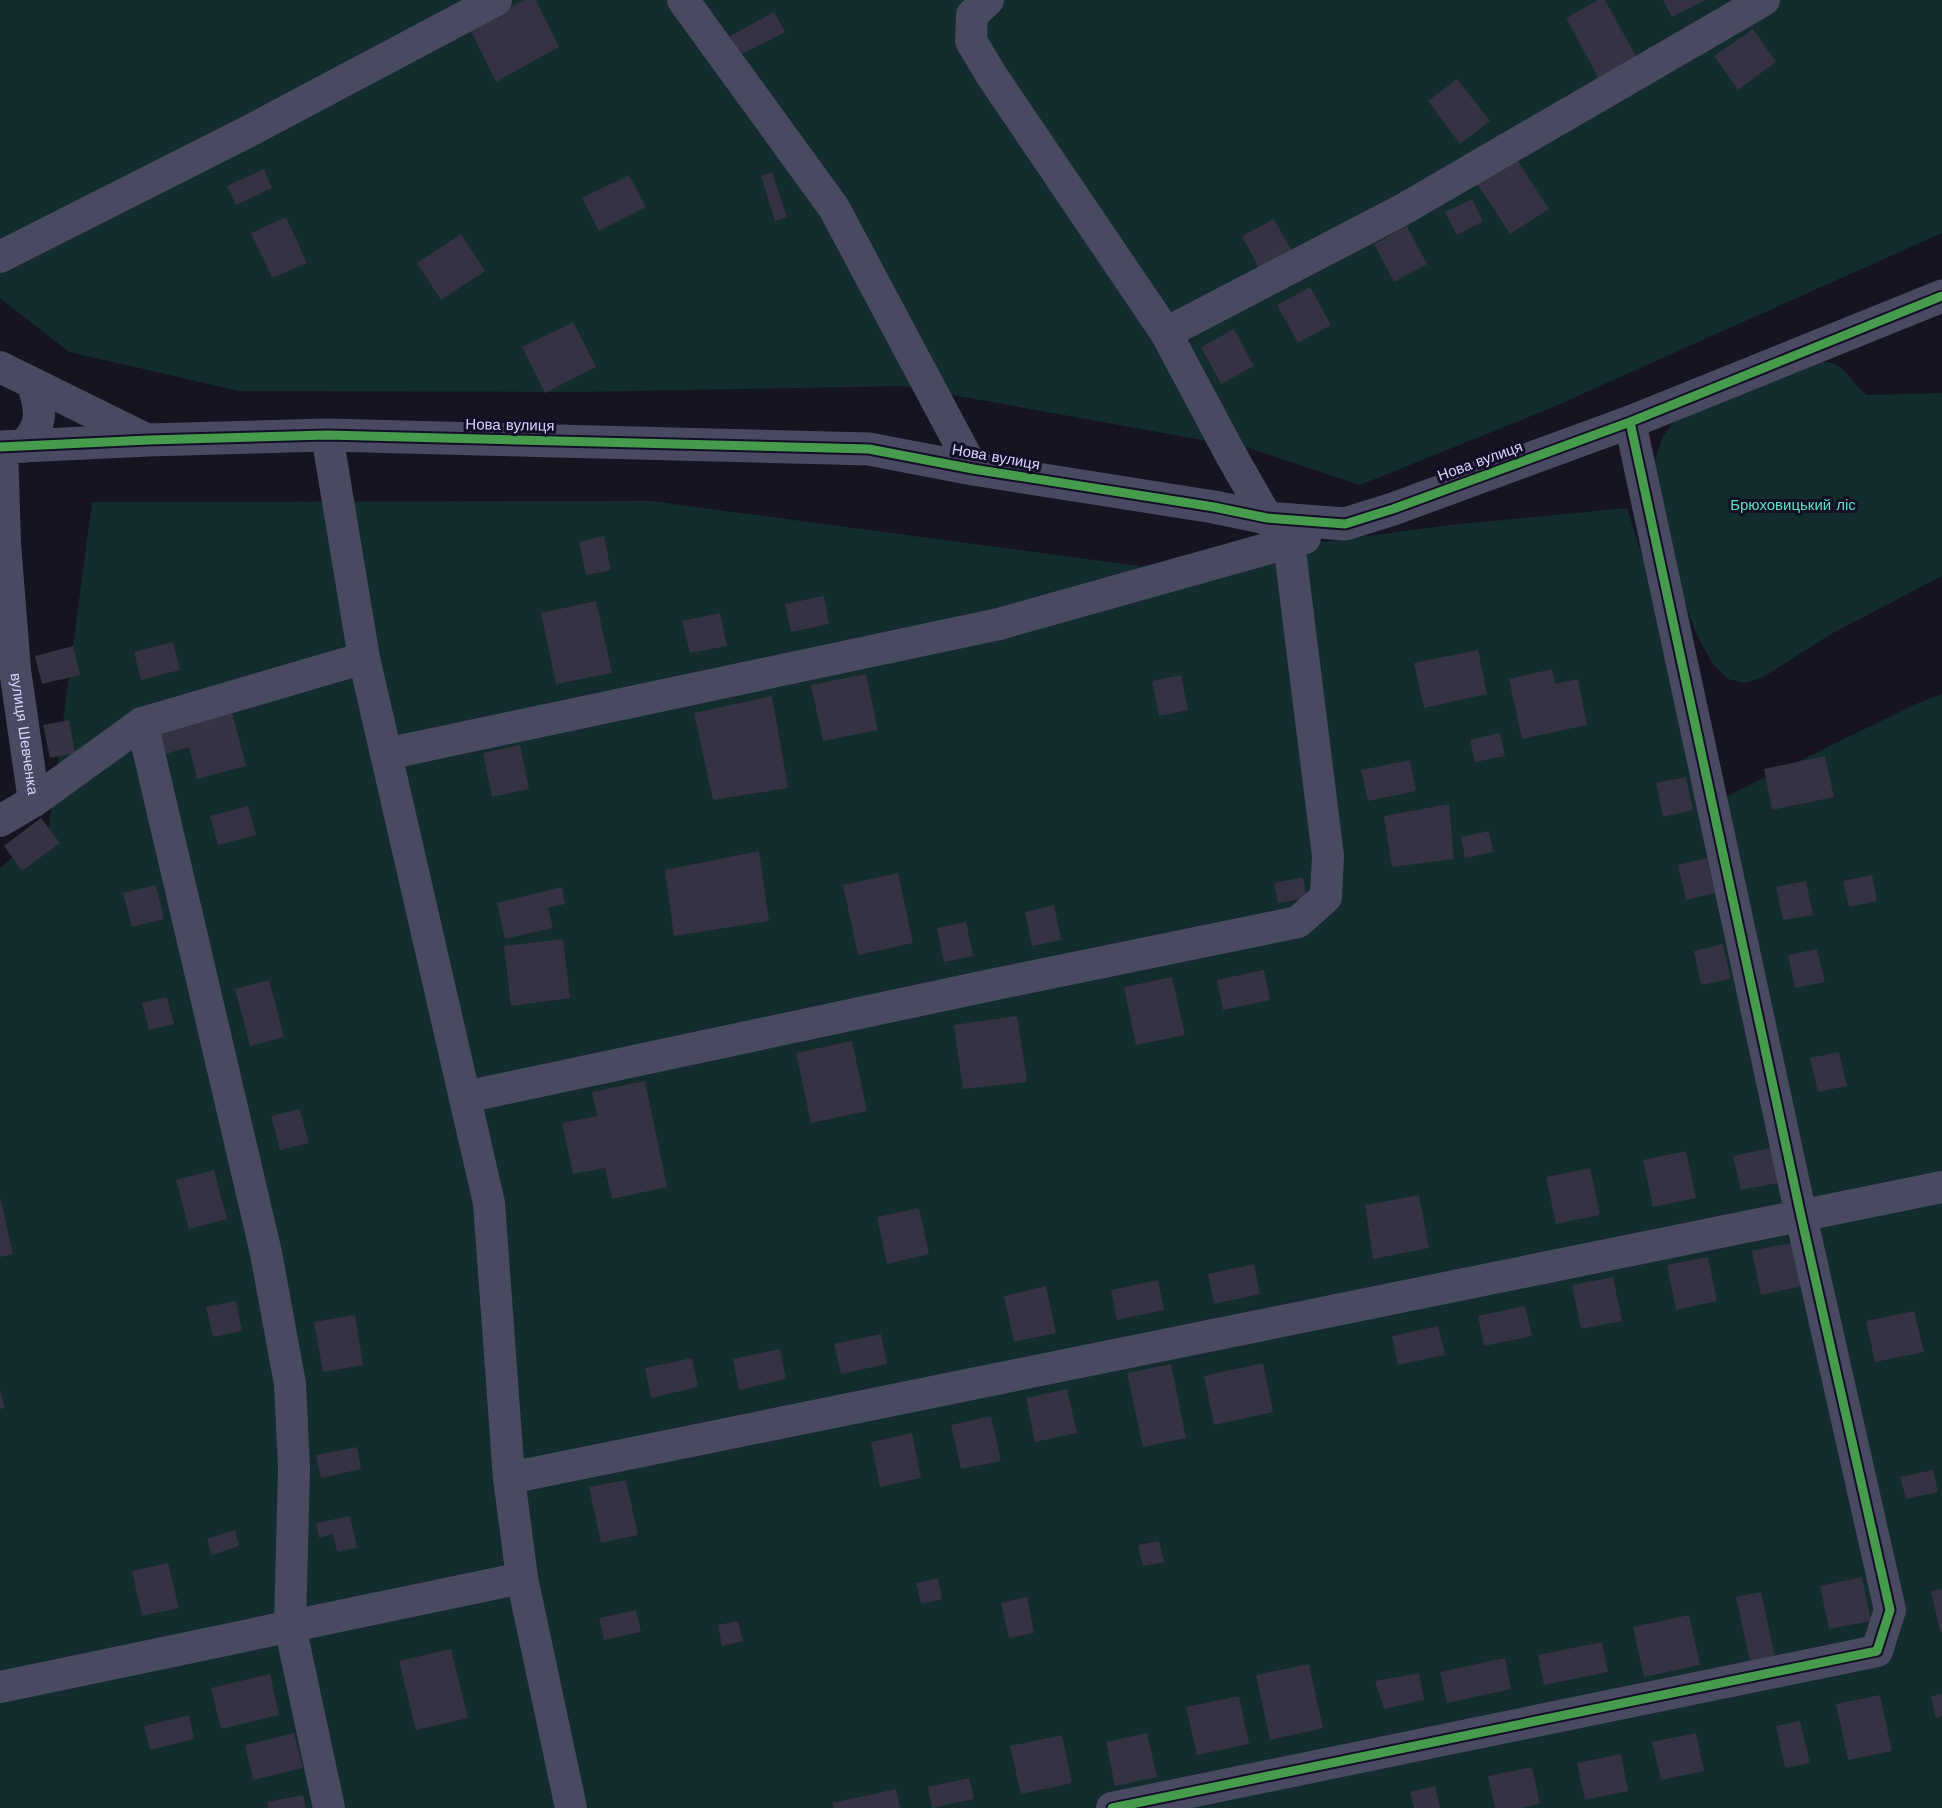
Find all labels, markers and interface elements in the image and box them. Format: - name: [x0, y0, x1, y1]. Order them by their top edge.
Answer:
- street label: Нова вулиця: [465, 415, 555, 435]
- street label: Нова вулиця: [1435, 437, 1525, 485]
- street label: Нова вулиця: [951, 440, 1041, 474]
- park label: Брюховицький ліс: [1730, 496, 1856, 514]
- street label: вулиця Шевченка: [7, 672, 42, 797]

